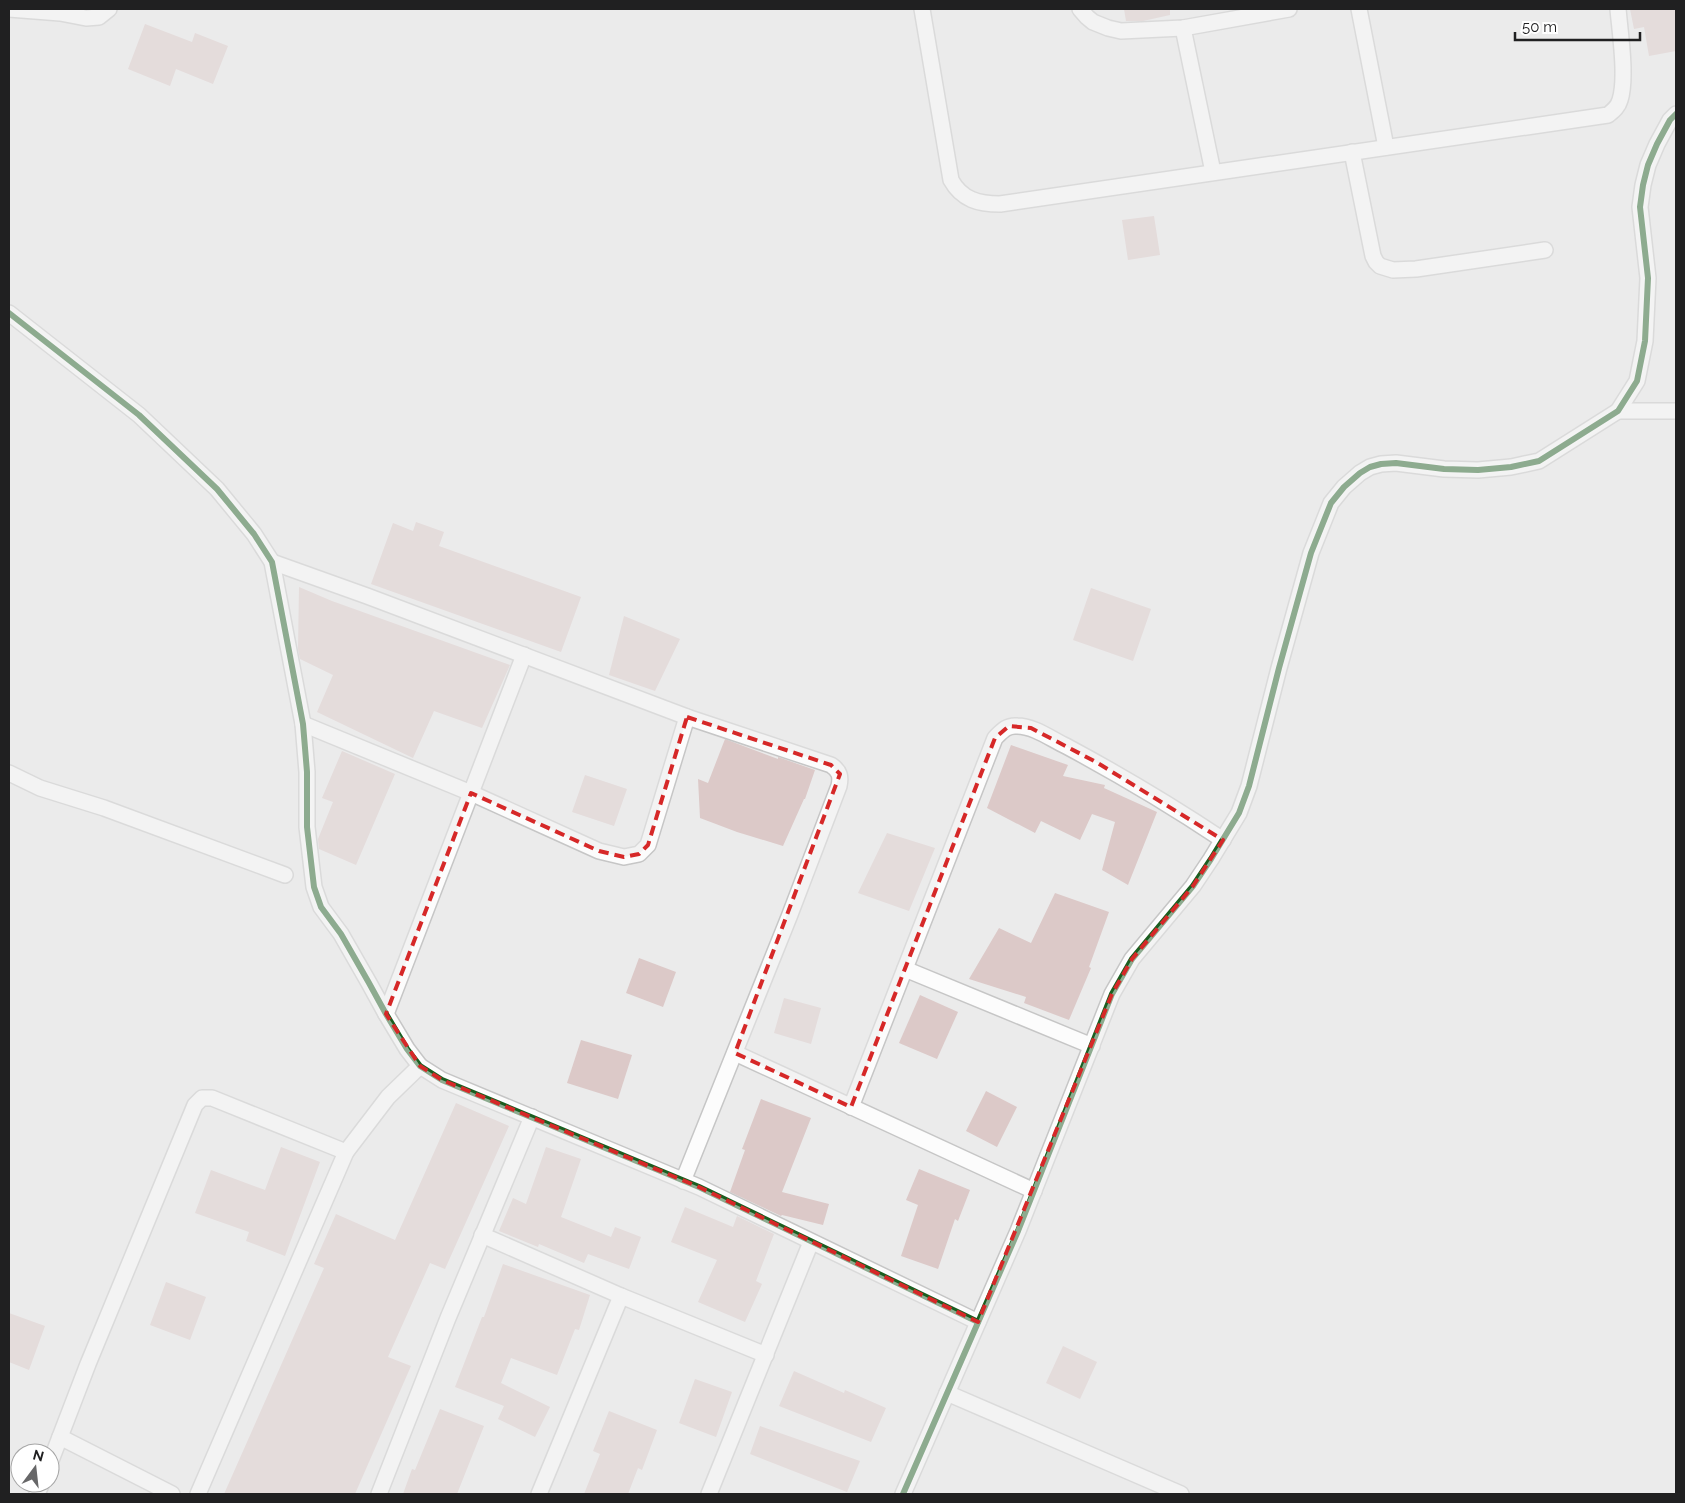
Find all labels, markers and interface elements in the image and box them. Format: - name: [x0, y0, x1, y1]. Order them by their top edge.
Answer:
- scale bar: [1515, 10, 1640, 42]
- text: 50 m: [1522, 18, 1557, 36]
- north arrow: [10, 1443, 60, 1493]
- text: N: [31, 1446, 46, 1465]

